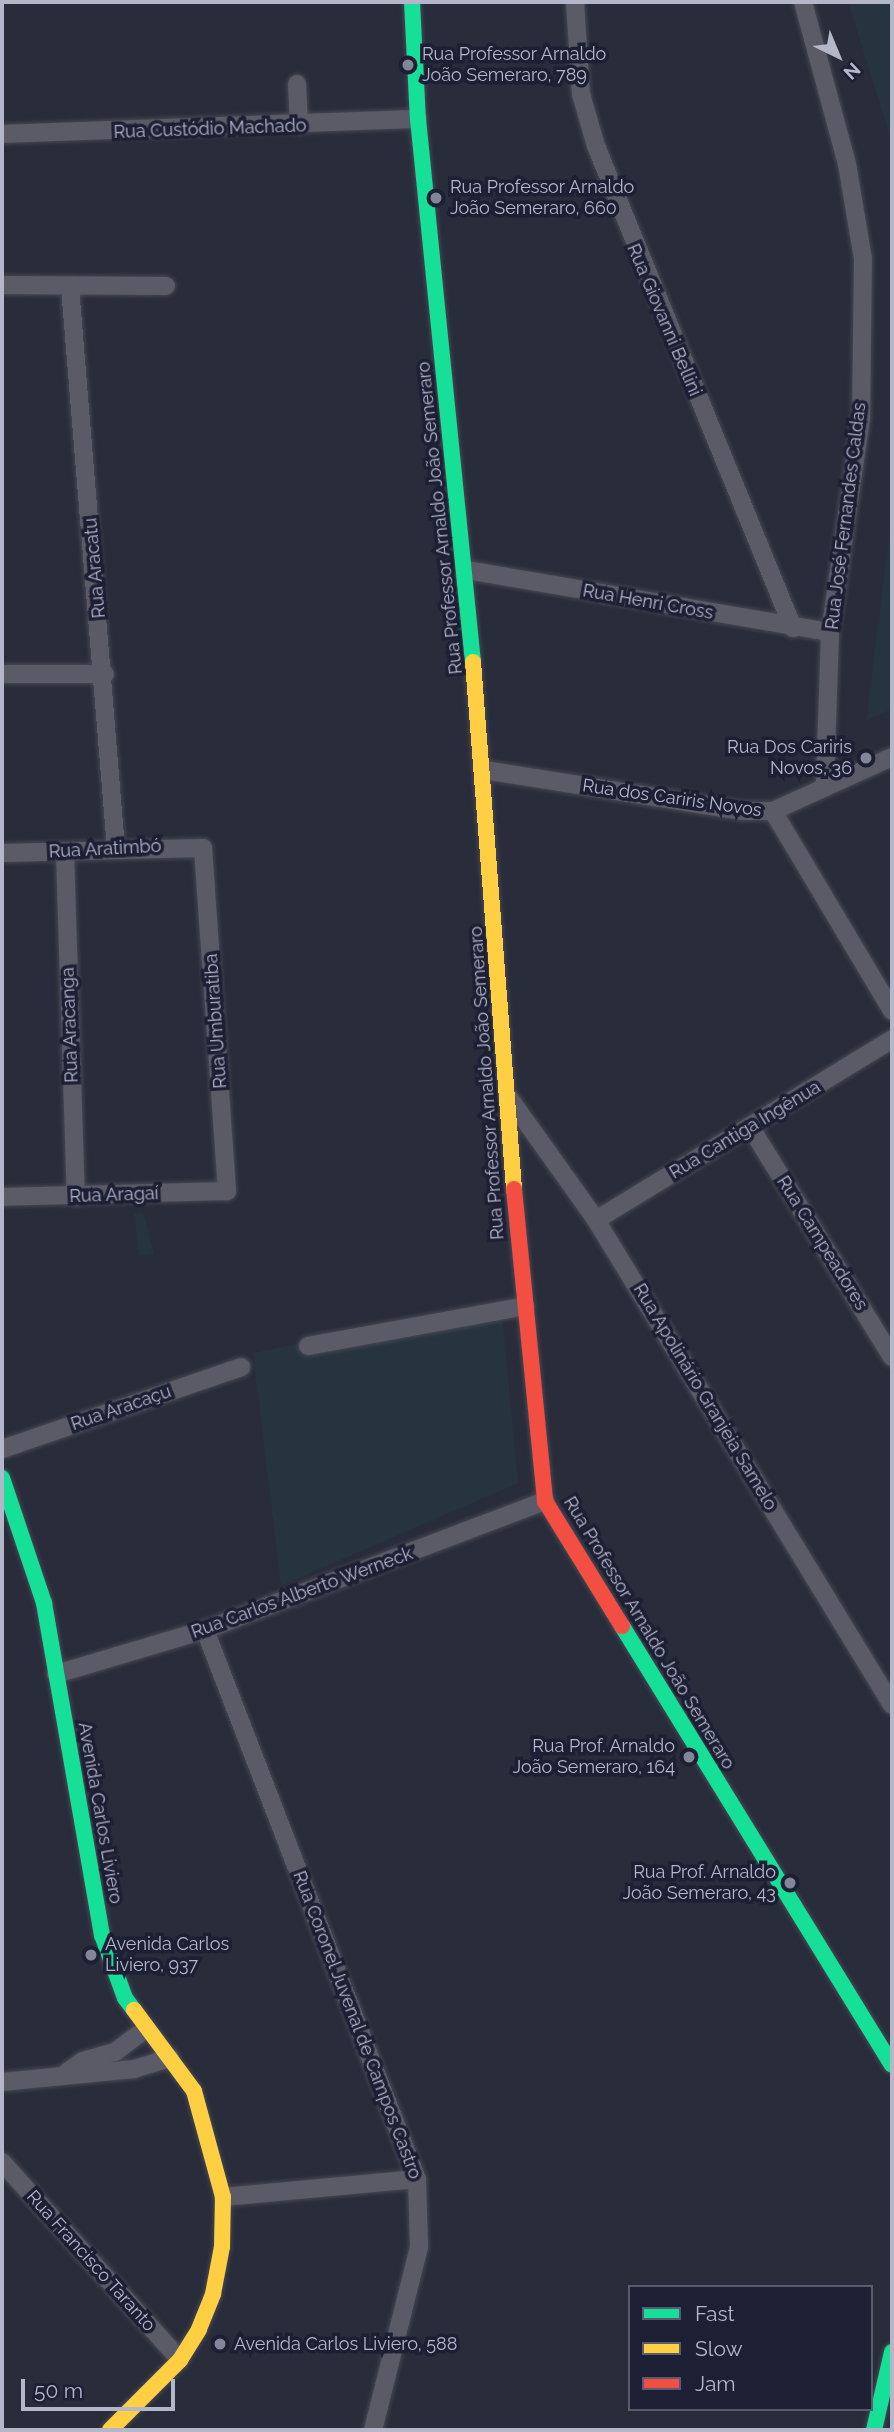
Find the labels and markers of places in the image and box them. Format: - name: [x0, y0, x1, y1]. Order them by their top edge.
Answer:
- place label: Rua Professor Arnaldo João Semeraro, 789: [422, 44, 607, 86]
- marker: Rua Professor Arnaldo João Semeraro, 789: [400, 57, 416, 73]
- place label: Rua Professor Arnaldo João Semeraro, 660: [450, 177, 635, 220]
- marker: Rua Professor Arnaldo João Semeraro, 660: [428, 190, 444, 206]
- place label: Rua Dos Cariris Novos, 36: [727, 737, 852, 780]
- marker: Rua Dos Cariris Novos, 36: [858, 750, 874, 766]
- place label: Rua Prof. Arnaldo João Semeraro, 164: [513, 1736, 675, 1778]
- marker: Rua Prof. Arnaldo João Semeraro, 164: [681, 1749, 697, 1765]
- place label: Rua Prof. Arnaldo João Semeraro, 43: [623, 1862, 776, 1904]
- marker: Rua Prof. Arnaldo João Semeraro, 43: [782, 1875, 798, 1891]
- place label: Avenida Carlos Liviero, 937: [105, 1934, 229, 1976]
- marker: Avenida Carlos Liviero, 937: [83, 1947, 99, 1963]
- place label: Avenida Carlos Liviero, 588: [234, 2333, 457, 2355]
- marker: Avenida Carlos Liviero, 588: [212, 2336, 228, 2352]

